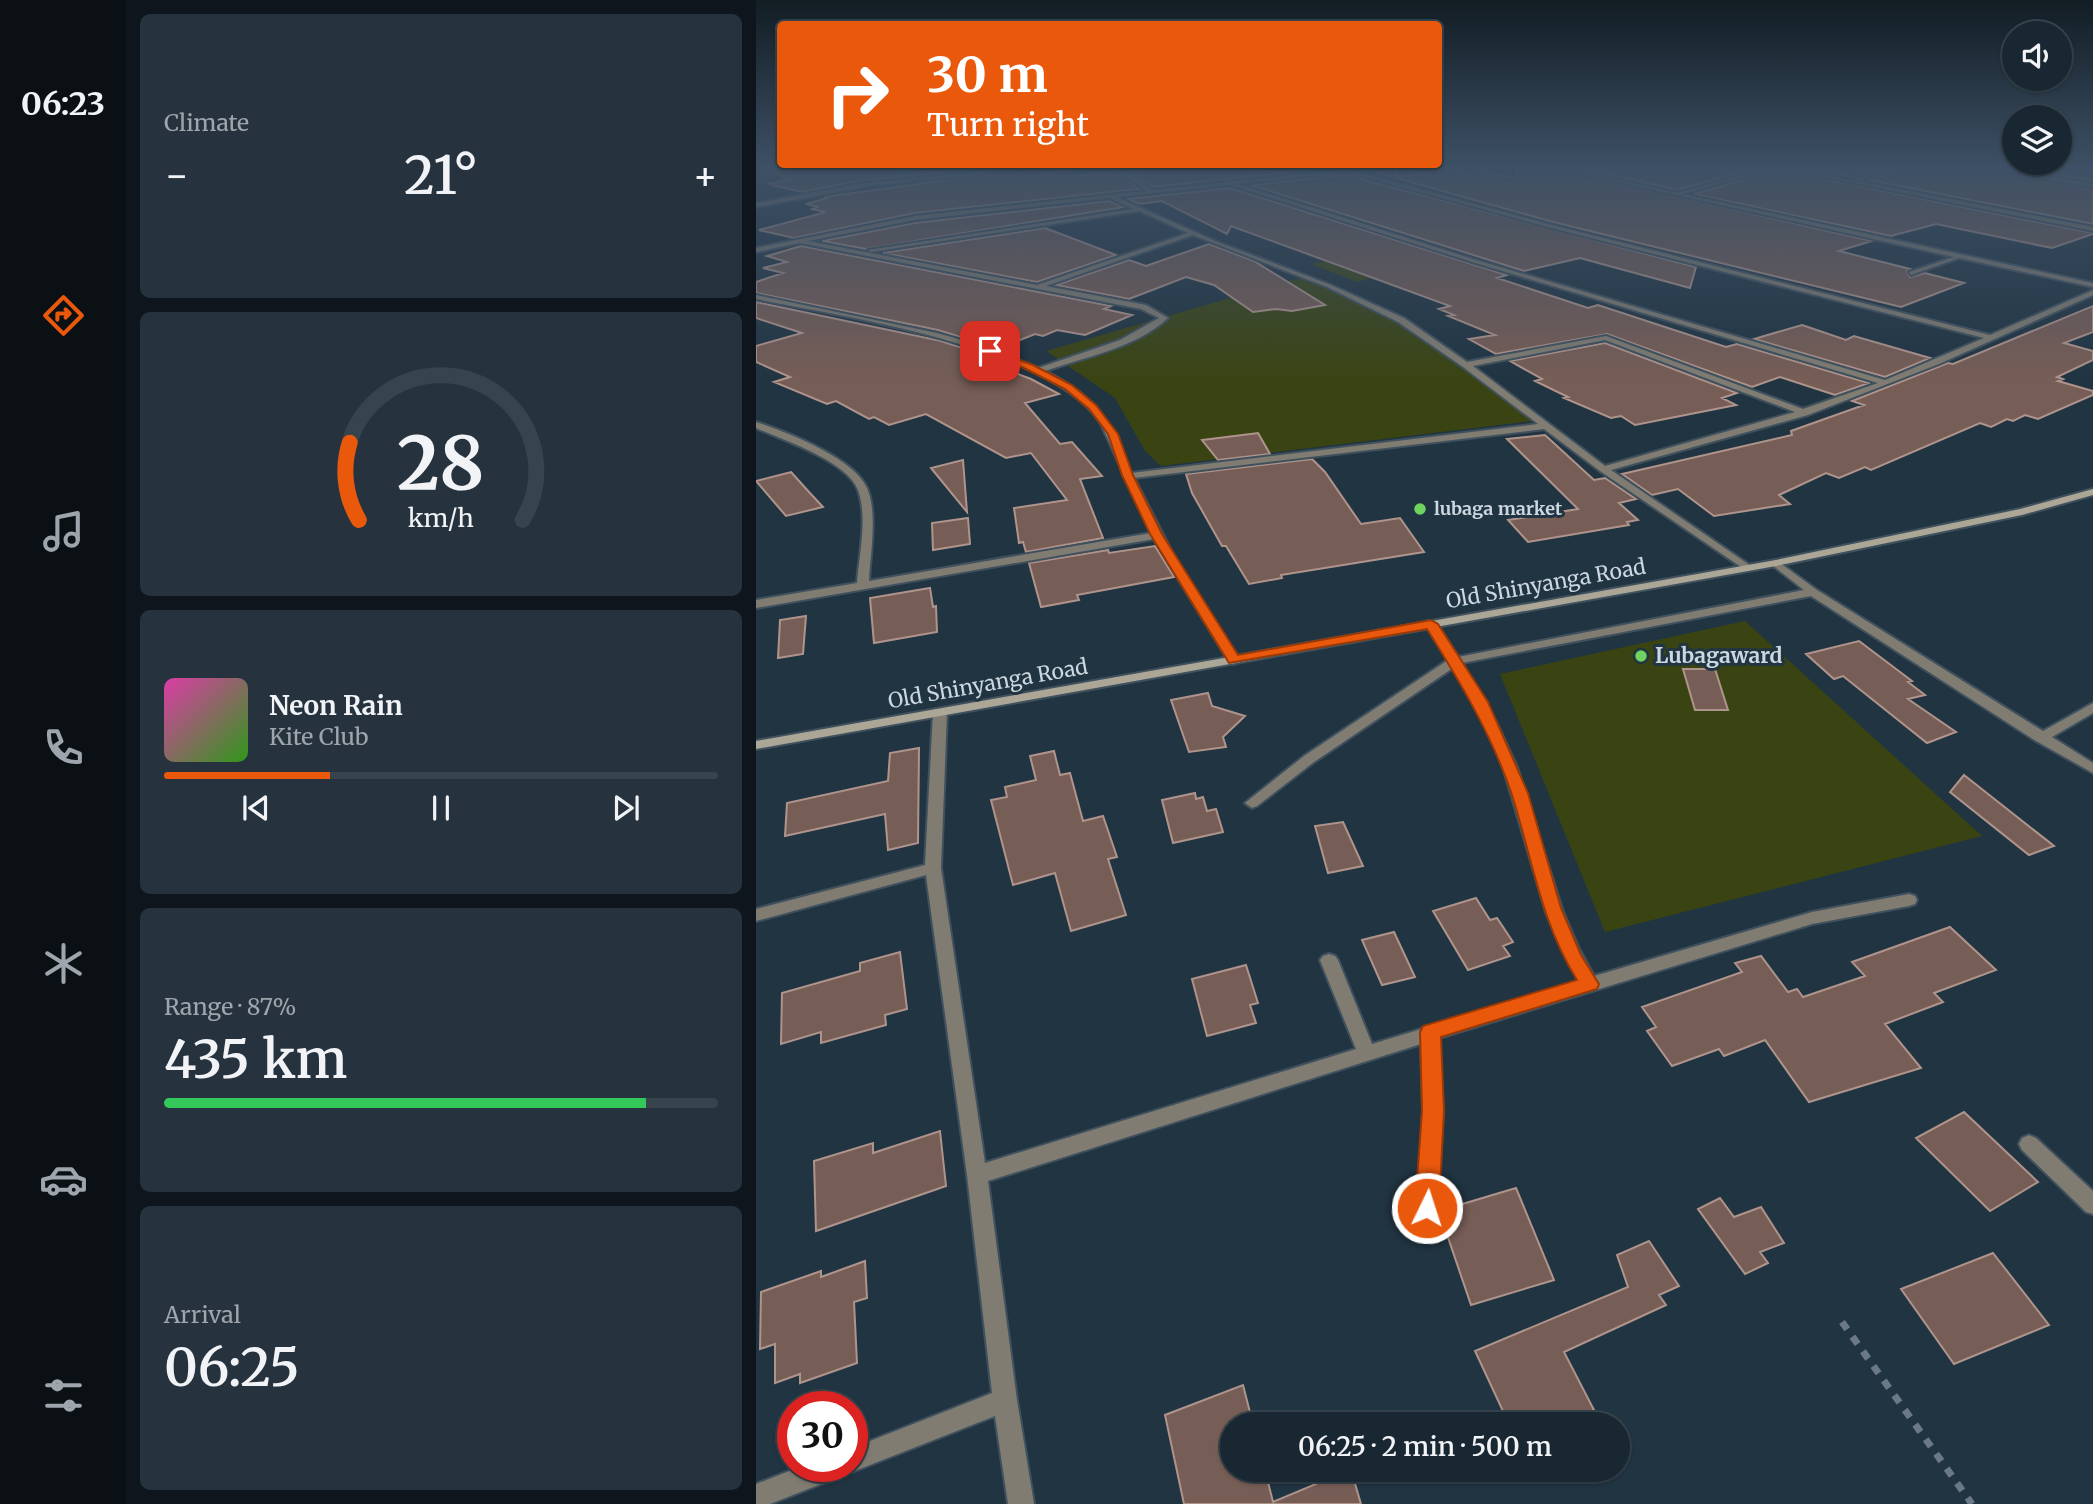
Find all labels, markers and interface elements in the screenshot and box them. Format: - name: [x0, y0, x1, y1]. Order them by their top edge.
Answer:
- map controls: [2002, 21, 2072, 175]
- button: sound: [2002, 21, 2072, 91]
- text: 30 m: [927, 44, 1048, 105]
- icon: right: [812, 49, 903, 140]
- text: 06:23: [21, 84, 105, 124]
- text: Turn right: [927, 105, 1089, 145]
- button: layers: [2002, 105, 2072, 175]
- text: Climate: [164, 108, 249, 137]
- text: 21°: [404, 143, 478, 208]
- text: −: [164, 152, 189, 199]
- text: +: [693, 152, 718, 199]
- icon: directions: [39, 291, 88, 340]
- pin: [960, 321, 1020, 381]
- icon: arrive: [971, 332, 1009, 370]
- text: 28: [397, 418, 485, 510]
- place label: lubaga market: [1434, 497, 1563, 520]
- marker: lubaga market: [1412, 501, 1428, 517]
- text: km/h: [408, 502, 474, 534]
- icon: music: [39, 507, 88, 556]
- street label: Old Shinyanga Road: [1444, 553, 1648, 614]
- place label: Lubagaward: [1655, 642, 1783, 669]
- marker: Lubagaward: [1633, 648, 1649, 664]
- street label: Old Shinyanga Road: [886, 653, 1090, 714]
- text: Neon Rain: [269, 689, 403, 722]
- text: Kite Club: [269, 722, 368, 751]
- icon: phone: [39, 723, 88, 772]
- icon: previous: [237, 789, 275, 827]
- icon: pause: [422, 789, 460, 827]
- icon: next: [607, 789, 645, 827]
- icon: climate: [39, 939, 88, 988]
- text: Range · 87%: [164, 992, 296, 1021]
- text: 435 km: [164, 1027, 347, 1092]
- icon: car: [39, 1155, 88, 1204]
- position arrow: [1390, 1171, 1464, 1245]
- text: Arrival: [164, 1300, 241, 1329]
- text: 06:25: [164, 1335, 300, 1400]
- icon: filters: [39, 1371, 88, 1420]
- speed limit sign: 30: [777, 1391, 868, 1482]
- text: 06:25 · 2 min · 500 m: [1298, 1430, 1552, 1463]

